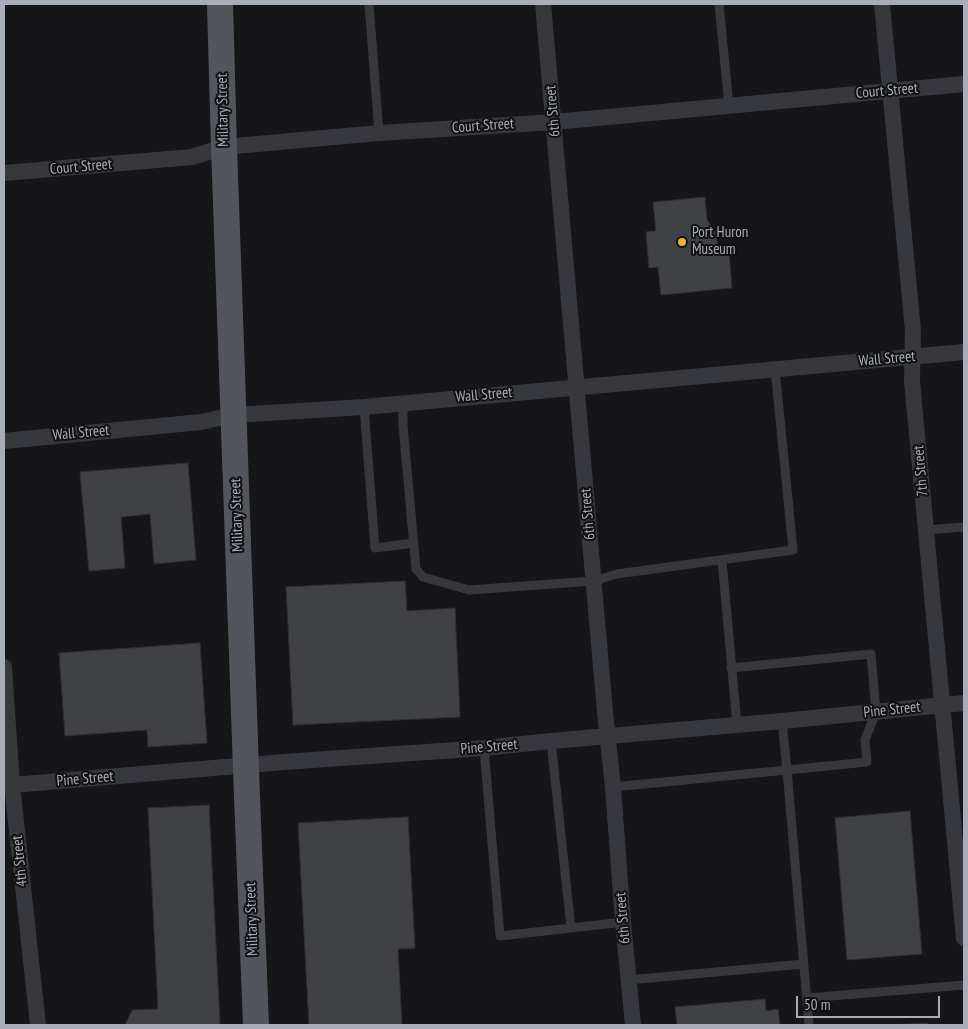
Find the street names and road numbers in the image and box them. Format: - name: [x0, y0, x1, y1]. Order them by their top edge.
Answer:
- street label: Military Street: [213, 73, 233, 147]
- street label: Court Street: [855, 79, 919, 103]
- street label: 6th Street: [542, 84, 564, 138]
- street label: Court Street: [451, 115, 515, 137]
- street label: Court Street: [49, 155, 113, 179]
- street label: Wall Street: [858, 348, 916, 370]
- street label: Wall Street: [455, 384, 513, 406]
- street label: Wall Street: [52, 422, 110, 444]
- street label: 7th Street: [910, 445, 932, 497]
- street label: Military Street: [227, 478, 247, 552]
- street label: 6th Street: [577, 487, 599, 541]
- street label: Pine Street: [863, 698, 921, 722]
- street label: Pine Street: [460, 736, 518, 758]
- street label: Pine Street: [56, 768, 114, 790]
- street label: 4th Street: [8, 834, 32, 888]
- street label: Military Street: [242, 882, 262, 956]
- street label: 6th Street: [612, 891, 634, 945]

